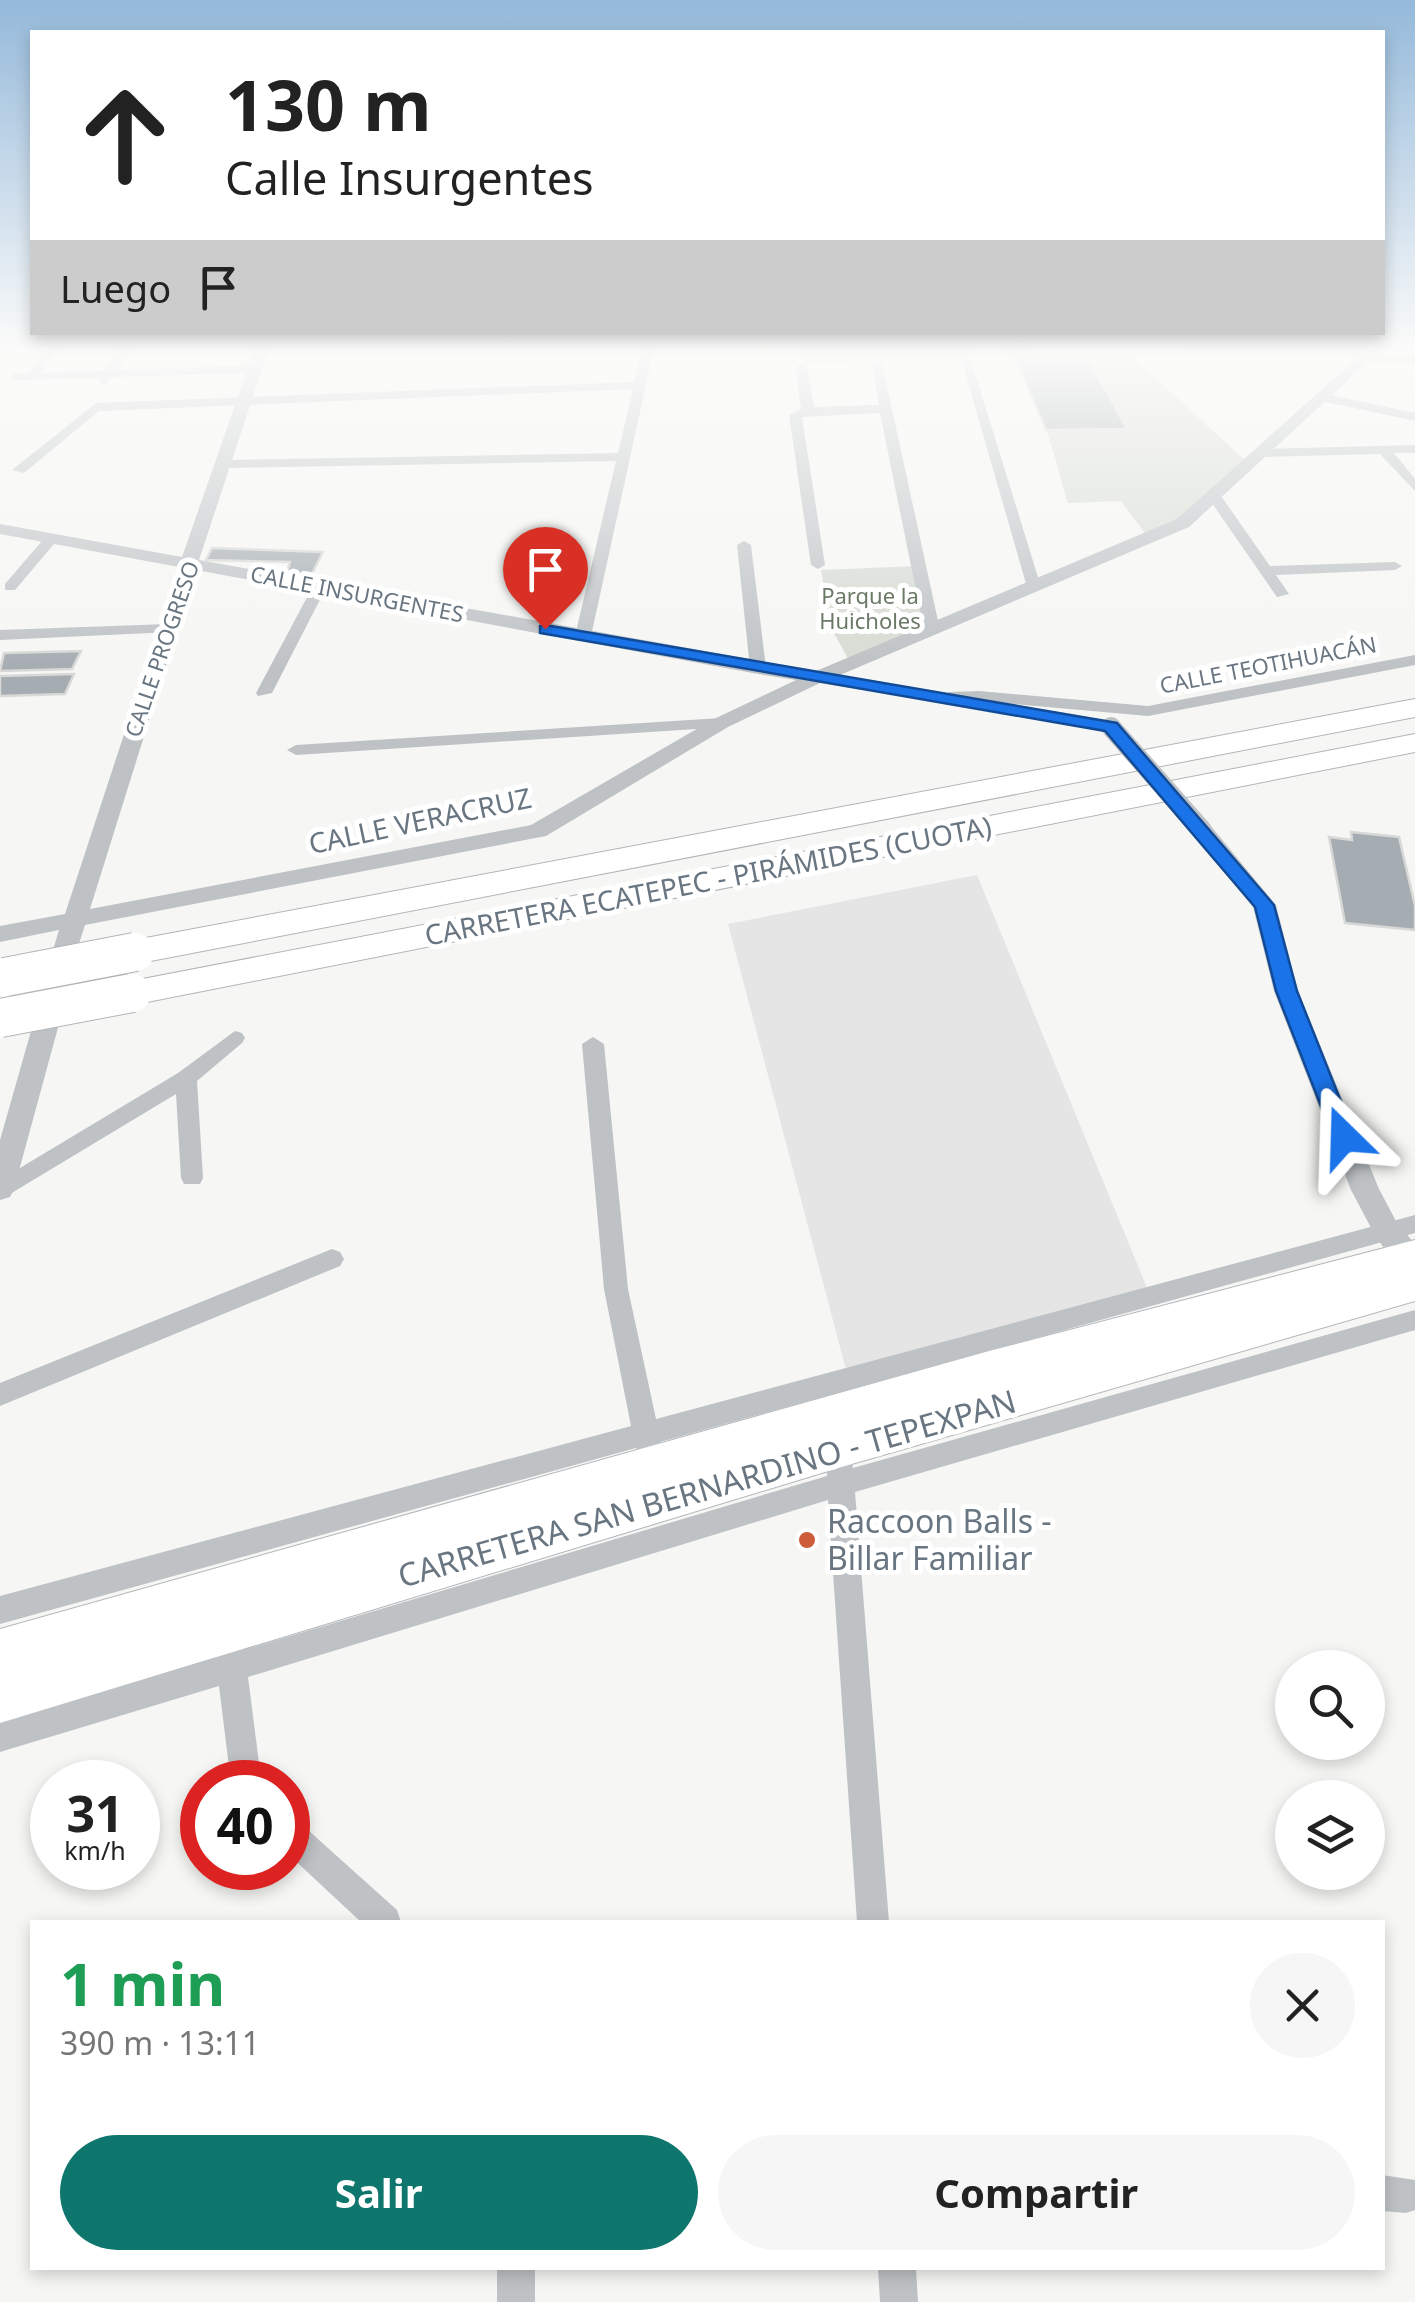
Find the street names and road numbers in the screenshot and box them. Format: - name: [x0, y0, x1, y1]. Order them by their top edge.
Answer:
- street label: CALLE PROGRESO: [117, 557, 205, 741]
- street label: CALLE INSURGENTES: [248, 558, 466, 628]
- street label: CALLE TEOTIHUACÁN: [1157, 628, 1379, 700]
- street label: CALLE VERACRUZ: [305, 778, 535, 862]
- street label: CARRETERA ECATEPEC - PIRÁMIDES (CUOTA): [421, 806, 994, 954]
- street label: CARRETERA SAN BERNARDINO - TEPEXPAN: [393, 1379, 1021, 1597]

